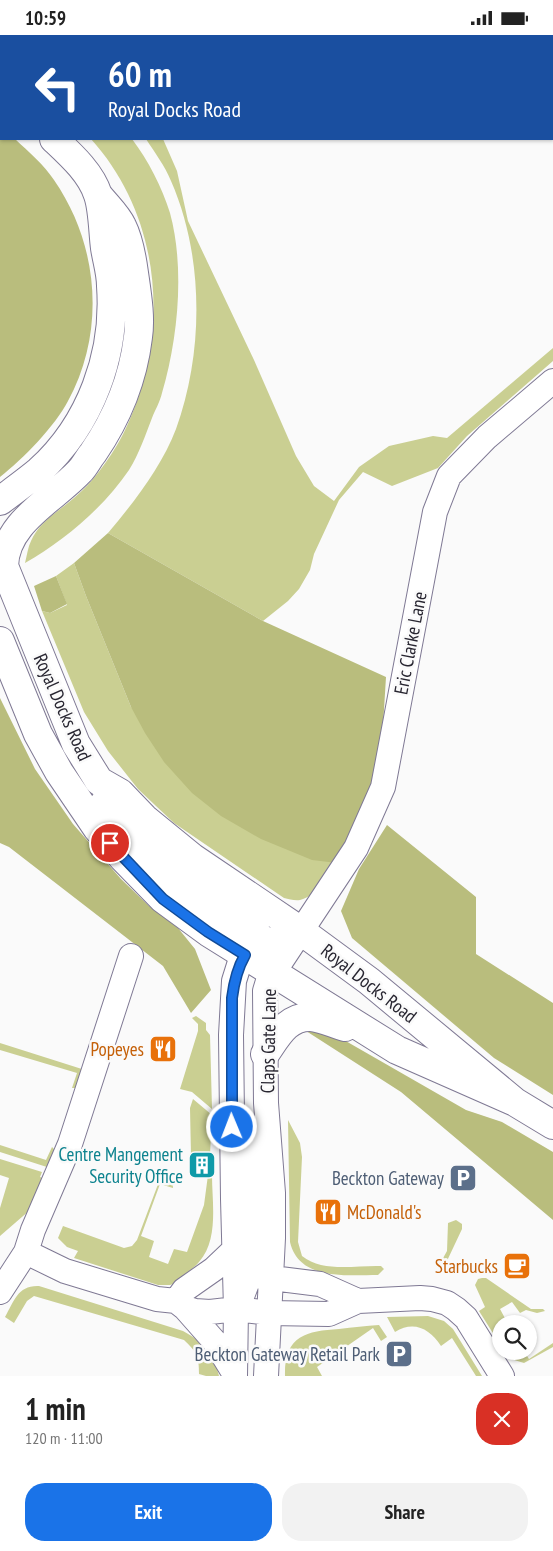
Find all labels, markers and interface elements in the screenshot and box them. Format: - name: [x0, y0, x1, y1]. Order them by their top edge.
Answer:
- text: 10:59: [25, 6, 66, 30]
- text: 60 m: [108, 51, 172, 97]
- icon: left: [25, 55, 90, 120]
- text: Royal Docks Road: [108, 95, 241, 123]
- street label: Eric Clarke Lane: [388, 589, 432, 696]
- street label: Royal Docks Road: [29, 650, 97, 764]
- pin: [89, 822, 131, 864]
- icon: arrive: [96, 829, 124, 857]
- street label: Royal Docks Road: [316, 938, 422, 1028]
- street label: Claps Gate Lane: [255, 988, 281, 1094]
- restaurant icon: Popeyes: [148, 1034, 178, 1064]
- place label: Popeyes: [91, 1037, 144, 1061]
- position arrow: [205, 1100, 257, 1152]
- place label: Centre Mangement Security Office: [58, 1142, 184, 1188]
- building icon: Centre Mangement Security Office: [187, 1150, 217, 1180]
- parking icon: Beckton Gateway: [448, 1163, 478, 1193]
- place label: Beckton Gateway: [332, 1166, 445, 1190]
- restaurant icon: McDonald's: [313, 1197, 343, 1227]
- place label: McDonald's: [347, 1200, 422, 1224]
- cafe icon: Starbucks: [502, 1251, 532, 1281]
- place label: Starbucks: [435, 1254, 498, 1278]
- map controls: [492, 1315, 537, 1360]
- button: search: [492, 1315, 537, 1360]
- parking icon: Beckton Gateway Retail Park: [384, 1339, 414, 1369]
- place label: Beckton Gateway Retail Park: [195, 1342, 381, 1366]
- text: 1 min: [25, 1389, 86, 1428]
- button: close: [476, 1393, 528, 1445]
- text: 120 m · 11:00: [25, 1428, 103, 1448]
- button: Exit: [25, 1483, 272, 1541]
- button: Share: [282, 1483, 528, 1541]

